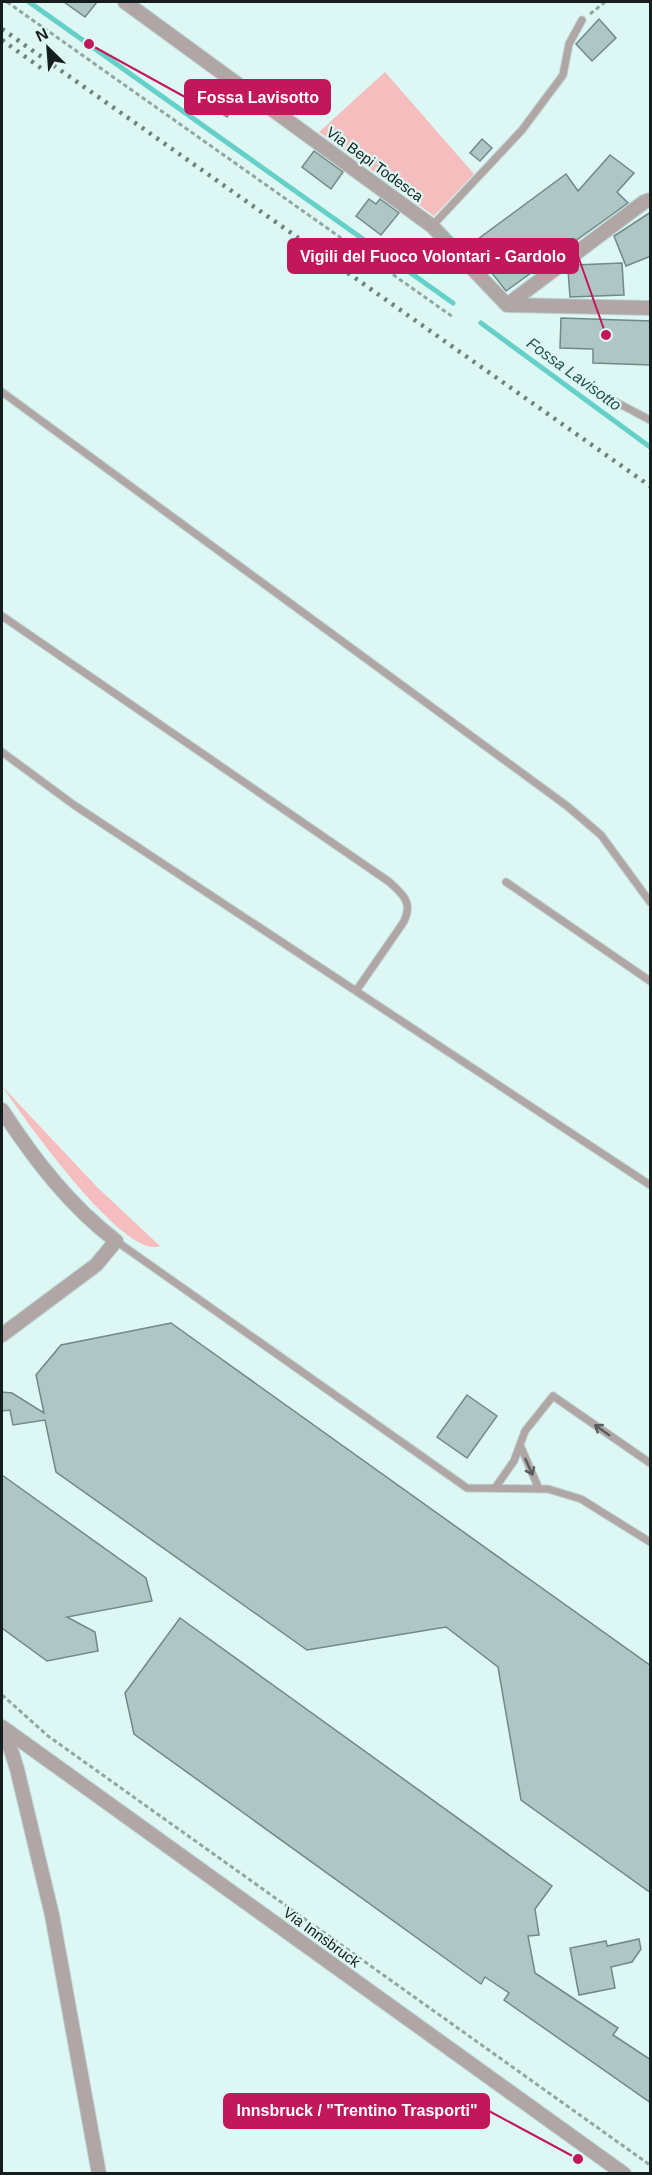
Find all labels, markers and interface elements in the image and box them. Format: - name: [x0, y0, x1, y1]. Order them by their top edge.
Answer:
- north arrow: [18, 18, 78, 78]
- text: N: [33, 25, 51, 45]
- callout: Fossa Lavisotto: [185, 80, 330, 114]
- text: Fossa Lavisotto: [197, 89, 319, 106]
- street label: Via Bepi Todesca: [323, 123, 427, 205]
- callout: Vigili del Fuoco Volontari - Gardolo: [288, 239, 578, 273]
- text: Vigili del Fuoco Volontari - Gardolo: [300, 248, 566, 265]
- water label: Fossa Lavisotto: [524, 334, 624, 414]
- one-way arrow: [595, 1424, 611, 1436]
- one-way arrow: [524, 1458, 536, 1476]
- street label: Via Innsbruck: [280, 1903, 364, 1971]
- callout: Innsbruck / "Trentino Trasporti": [224, 2094, 489, 2128]
- text: Innsbruck / "Trentino Trasporti": [237, 2102, 477, 2119]

